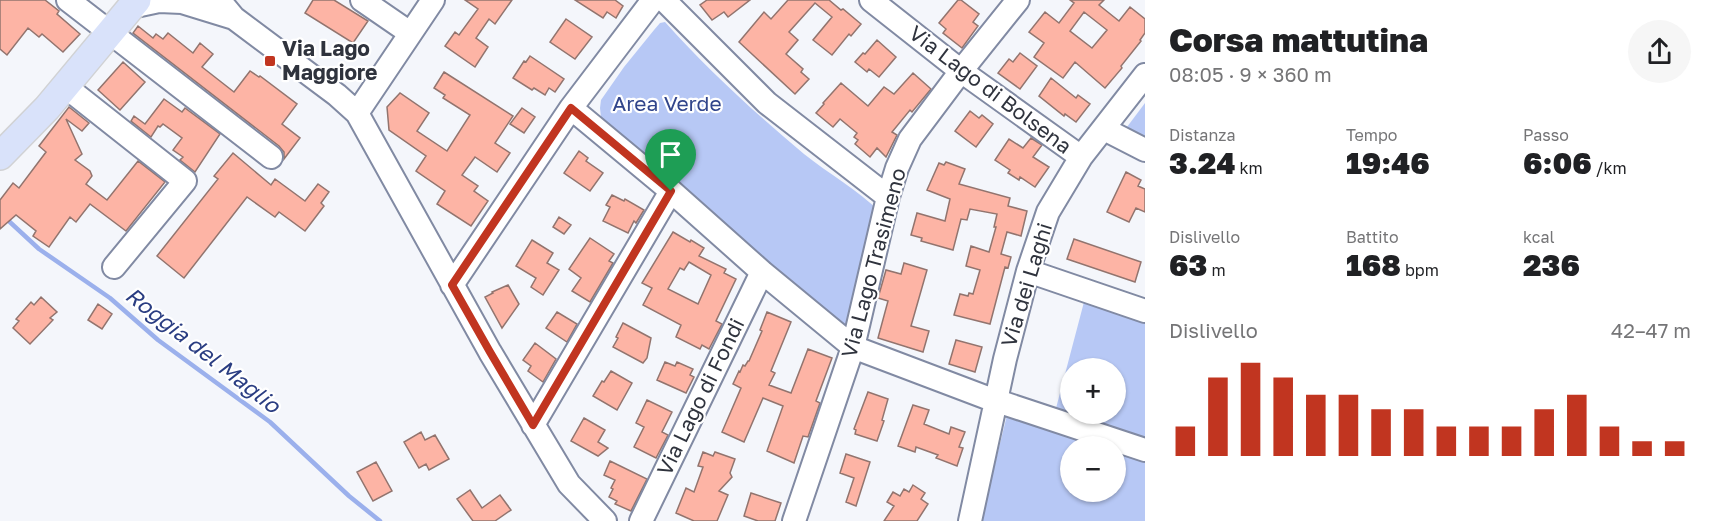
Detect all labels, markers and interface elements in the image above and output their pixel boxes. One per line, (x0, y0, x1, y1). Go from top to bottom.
street label: Via Lago di Bolsena (904, 20, 1077, 159)
text: Corsa mattutina (1169, 20, 1428, 59)
button: share (1628, 20, 1691, 83)
place label: Via Lago Maggiore (282, 35, 377, 85)
marker: Via Lago Maggiore (263, 54, 277, 68)
text: 08:05 · 9 × 360 m (1169, 62, 1332, 86)
park label: Area Verde (612, 90, 722, 116)
text: Distanza (1169, 125, 1235, 145)
text: Tempo (1346, 125, 1397, 145)
text: Passo (1523, 125, 1569, 145)
pin (645, 129, 696, 191)
icon: arrive (654, 138, 687, 171)
text: 3.24 (1169, 145, 1235, 181)
text: 19:46 (1346, 145, 1430, 181)
text: 6:06 (1523, 145, 1592, 181)
text: km (1235, 158, 1263, 178)
text: /km (1592, 158, 1627, 178)
street label: Via Lago Trasimeno (835, 165, 911, 361)
street label: Via dei Laghi (995, 220, 1057, 350)
text: Dislivello (1169, 227, 1240, 247)
text: Battito (1346, 227, 1399, 247)
text: kcal (1523, 227, 1555, 247)
text: 63 (1169, 247, 1207, 283)
text: 168 (1346, 247, 1401, 283)
text: 236 (1523, 247, 1580, 283)
text: m (1207, 260, 1226, 280)
text: bpm (1401, 260, 1439, 280)
water label: Roggia del Maglio (121, 281, 287, 419)
street label: Via Lago di Fondi (651, 314, 749, 479)
text: Dislivello (1169, 318, 1258, 342)
text: 42–47 m (1611, 318, 1691, 342)
map controls (1060, 358, 1126, 502)
button: + (1060, 358, 1126, 424)
button: − (1060, 436, 1126, 502)

